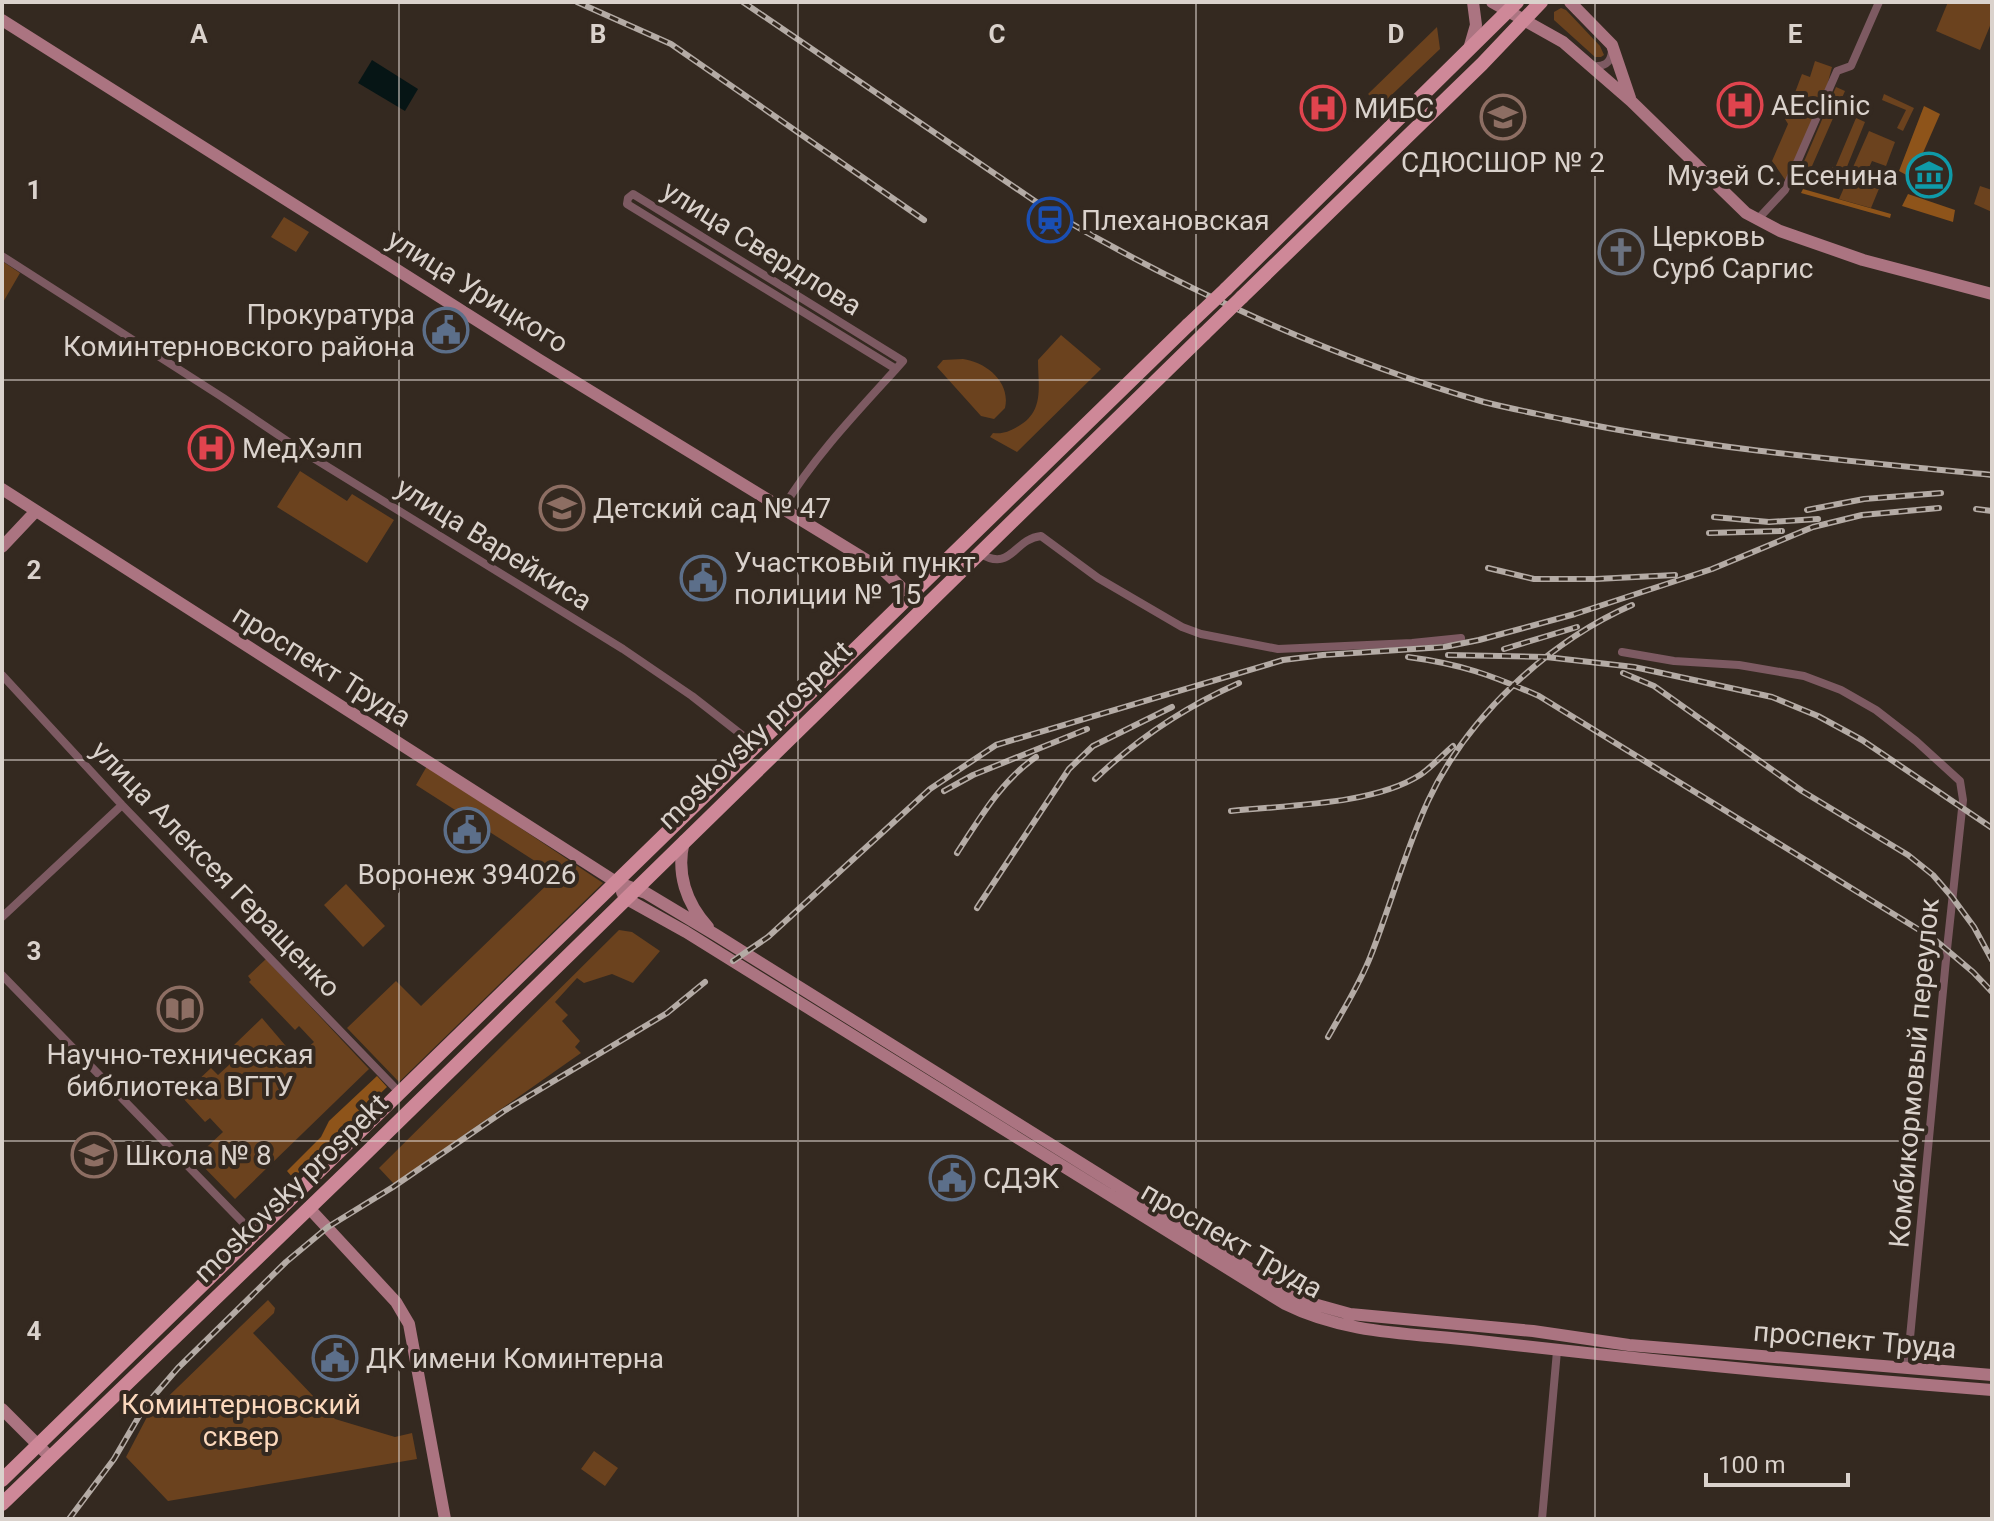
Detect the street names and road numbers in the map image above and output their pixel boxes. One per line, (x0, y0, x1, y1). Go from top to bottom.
street label: улица Свердлова (656, 173, 868, 323)
street label: улица Урицкого (382, 222, 574, 360)
street label: улица Варейкиса (390, 471, 598, 617)
street label: проспект Труда (227, 598, 417, 734)
street label: moskovsky prospekt (651, 634, 859, 836)
street label: улица Алексея Геращенко (85, 734, 347, 1004)
street label: Комбикормовый переулок (1882, 897, 1946, 1249)
street label: moskovsky prospekt (187, 1087, 395, 1289)
street label: проспект Труда (1135, 1175, 1329, 1305)
street label: проспект Труда (1752, 1315, 1958, 1365)

